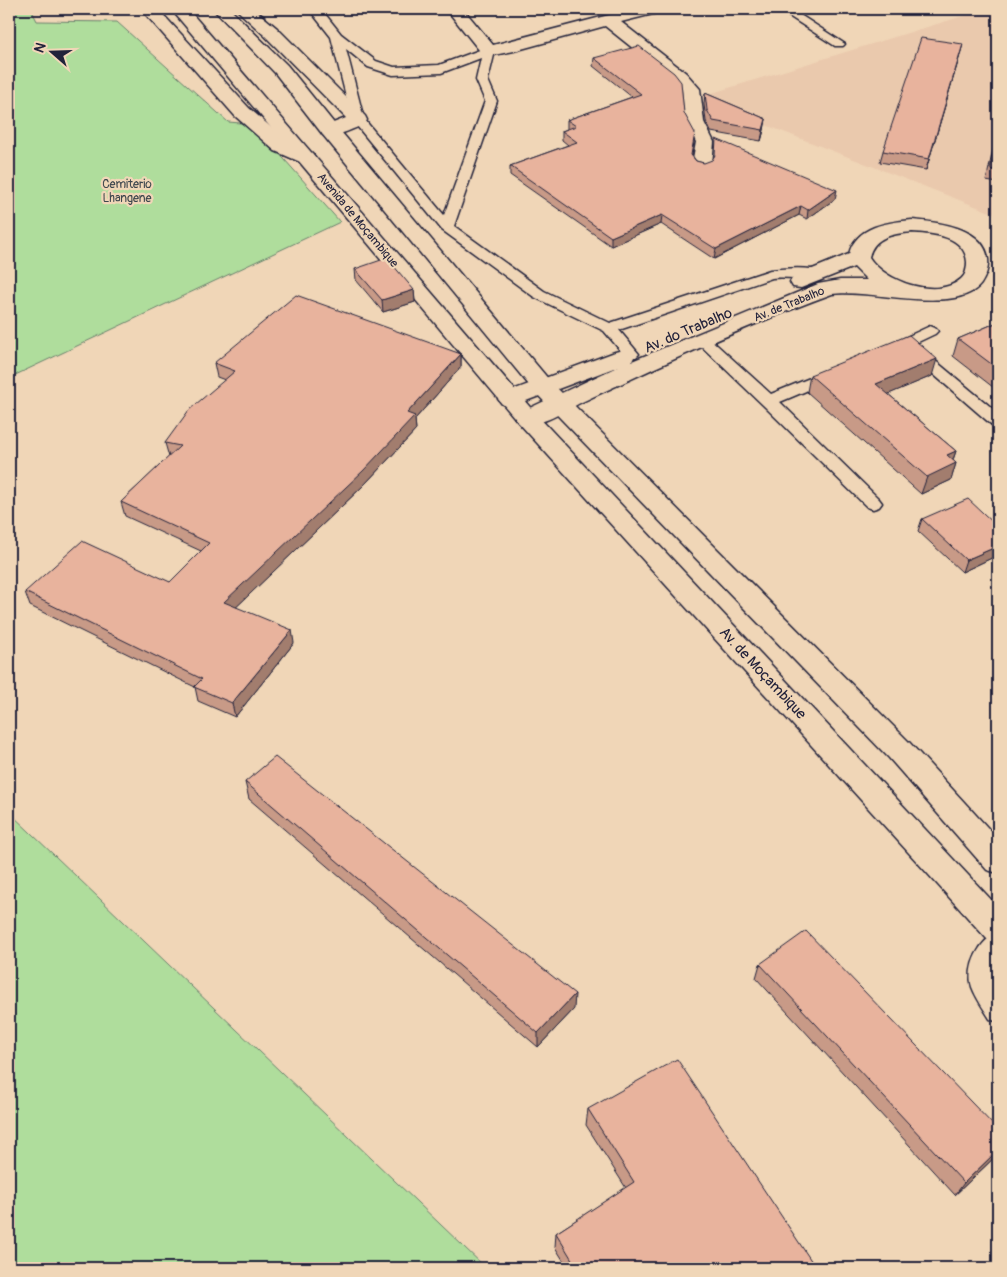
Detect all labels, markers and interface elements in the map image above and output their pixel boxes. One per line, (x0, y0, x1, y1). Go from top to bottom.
north arrow (28, 28, 78, 78)
text: N (31, 40, 50, 55)
street label: Avenida de Moçambique (314, 170, 402, 271)
park label: Cemiterio Lhangene (102, 177, 152, 206)
street label: Av. de Trabalho (752, 283, 827, 325)
street label: Av. do Trabalho (641, 303, 735, 358)
street label: Av. de Moçambique (715, 623, 811, 724)

